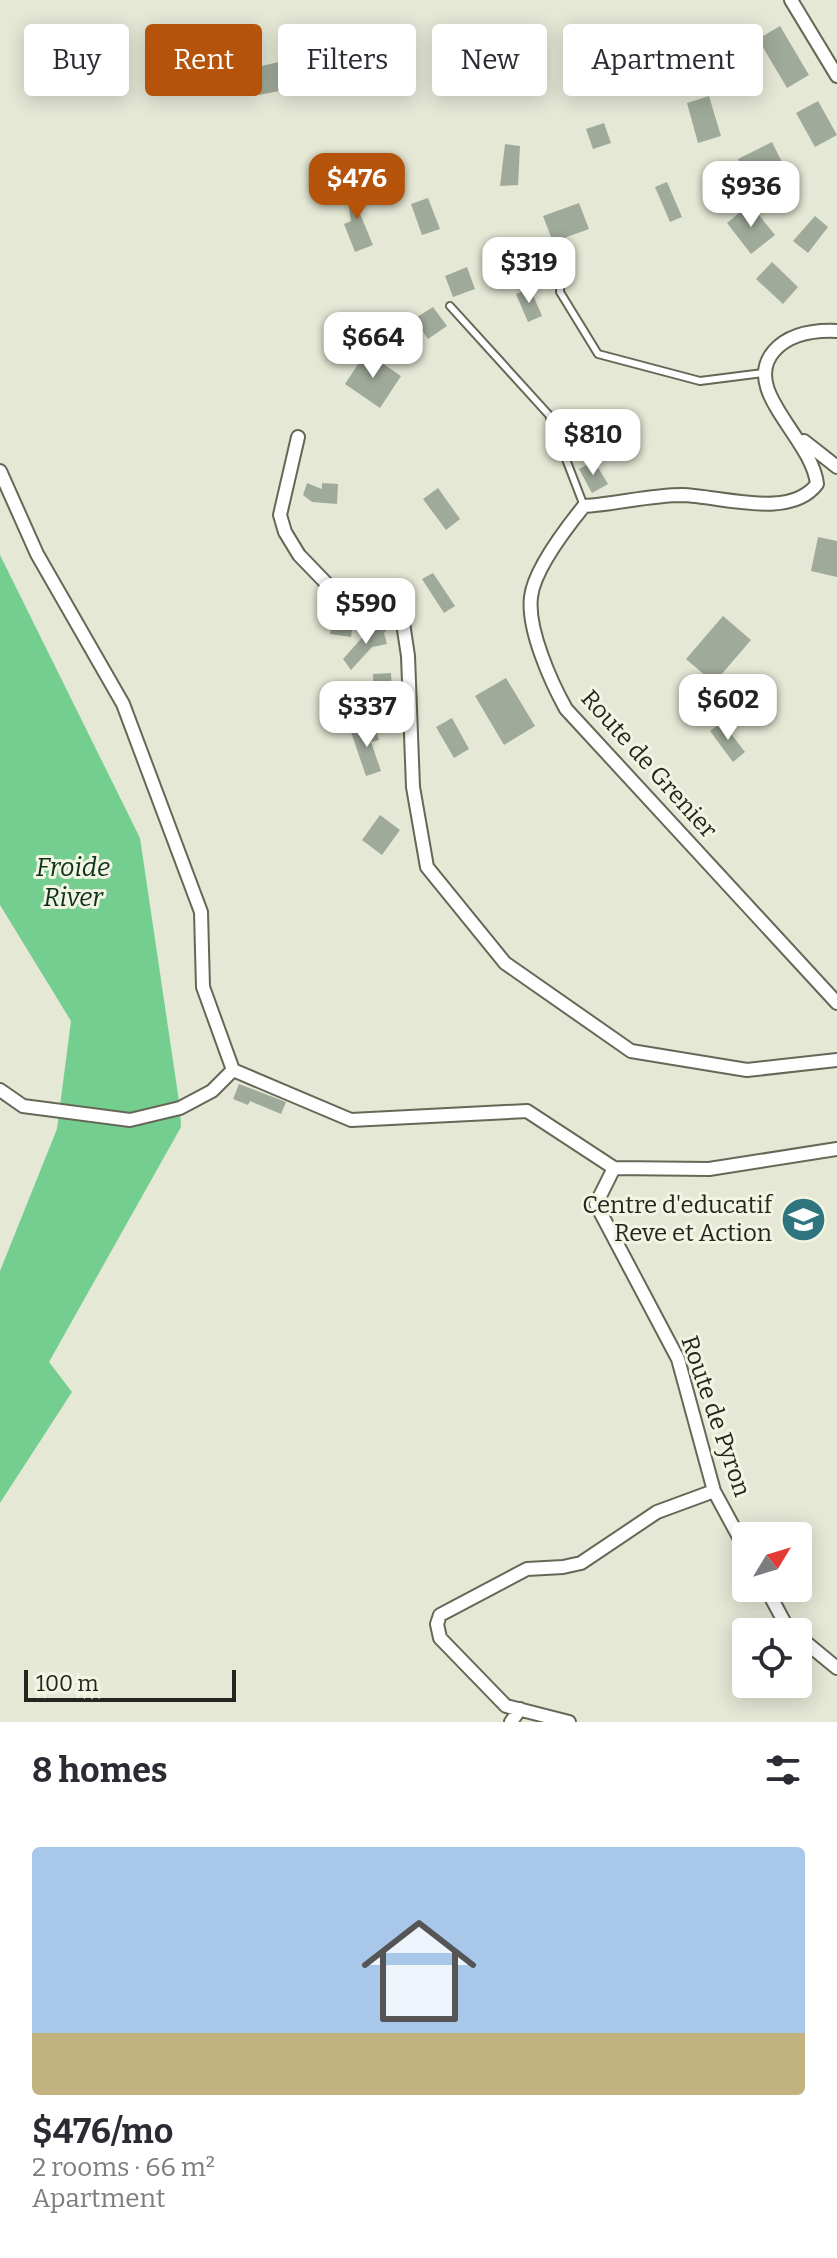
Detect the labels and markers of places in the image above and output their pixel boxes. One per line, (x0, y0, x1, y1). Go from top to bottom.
pin: $476 (310, 153, 404, 221)
pin: $936 (704, 161, 798, 229)
pin: $319 (482, 237, 576, 305)
pin: $664 (326, 312, 420, 380)
pin: $810 (546, 409, 640, 477)
pin: $590 (319, 578, 413, 646)
pin: $602 (681, 674, 775, 742)
pin: $337 (320, 681, 414, 749)
place label: Centre d'educatif Reve et Action (582, 1191, 774, 1247)
school or university icon: Centre d'educatif Reve et Action (779, 1195, 827, 1243)

